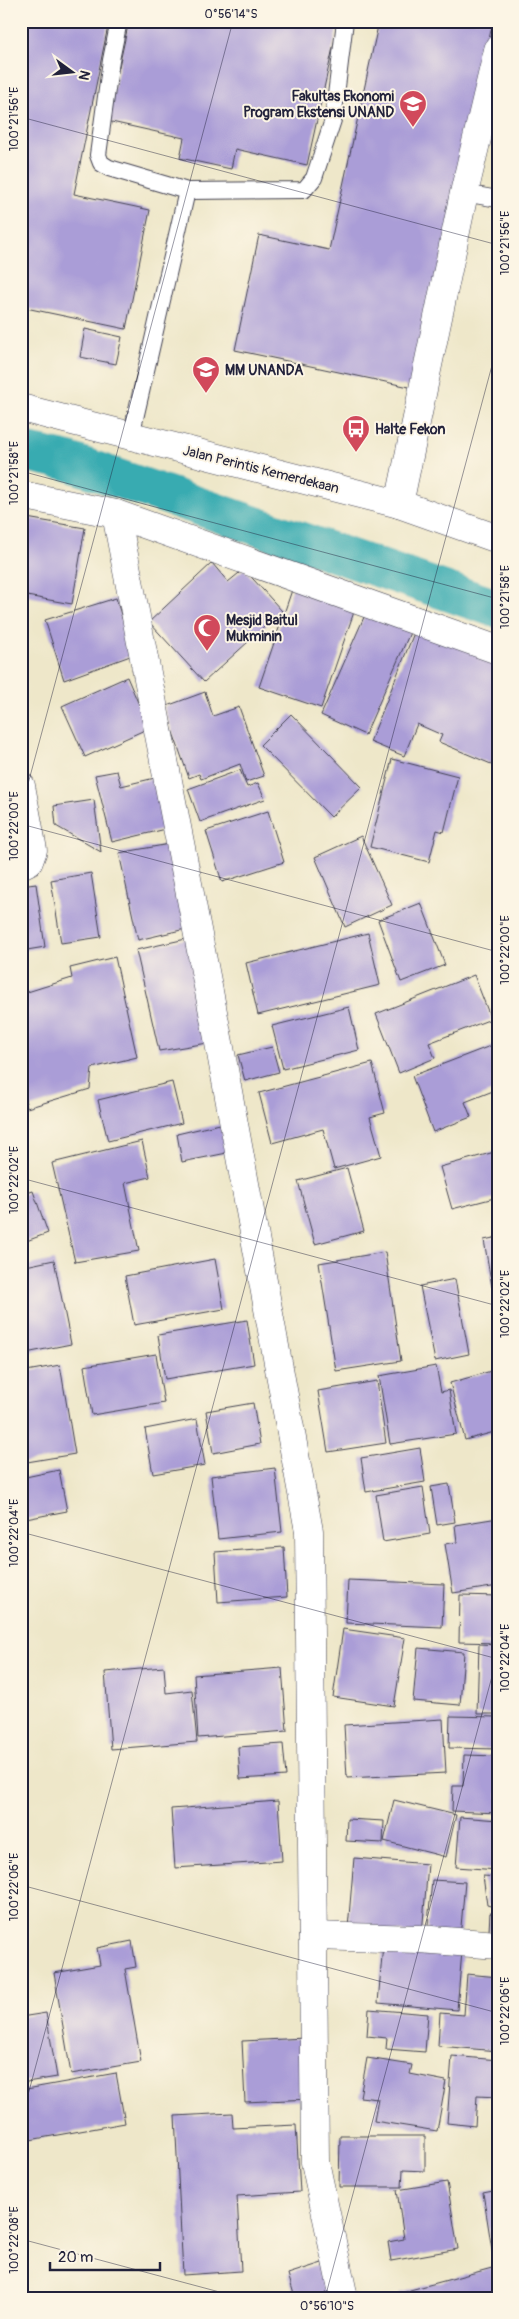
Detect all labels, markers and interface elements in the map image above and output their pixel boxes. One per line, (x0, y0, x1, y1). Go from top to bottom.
text: 0°56'14"S (205, 7, 257, 22)
north arrow (48, 48, 98, 98)
text: N (75, 68, 94, 82)
text: 100°21'56"E (7, 87, 22, 151)
place label: Fakultas Ekonomi Program Ekstensi UNAND (243, 88, 395, 121)
school or university icon: Fakultas Ekonomi Program Ekstensi UNAND (398, 89, 428, 128)
text: 100°21'56"E (498, 211, 513, 275)
school or university icon: MM UNANDA (191, 355, 221, 394)
place label: MM UNANDA (225, 362, 303, 379)
bus stop icon: Halte Fekon (341, 414, 371, 453)
place label: Halte Fekon (375, 421, 445, 438)
text: 100°21'58"E (7, 441, 22, 505)
street label: Jalan Perintis Kemerdekaan (181, 442, 341, 497)
text: 100°21'58"E (498, 565, 513, 629)
place label: Mesjid Baitul Mukminin (226, 612, 298, 645)
mosque icon: Mesjid Baitul Mukminin (192, 613, 222, 652)
text: 100°22'00"E (7, 791, 22, 861)
text: 100°22'00"E (498, 915, 513, 985)
text: 100°22'02"E (7, 1146, 22, 1214)
text: 100°22'02"E (498, 1270, 513, 1338)
text: 100°22'04"E (7, 1499, 22, 1567)
text: 100°22'04"E (498, 1624, 513, 1692)
text: 100°22'06"E (7, 1853, 22, 1921)
text: 100°22'06"E (498, 1977, 513, 2045)
text: 100°22'08"E (7, 2206, 22, 2274)
scale bar (50, 2239, 160, 2271)
text: 20 m (58, 2248, 93, 2267)
text: 0°56'10"S (300, 2299, 354, 2314)

